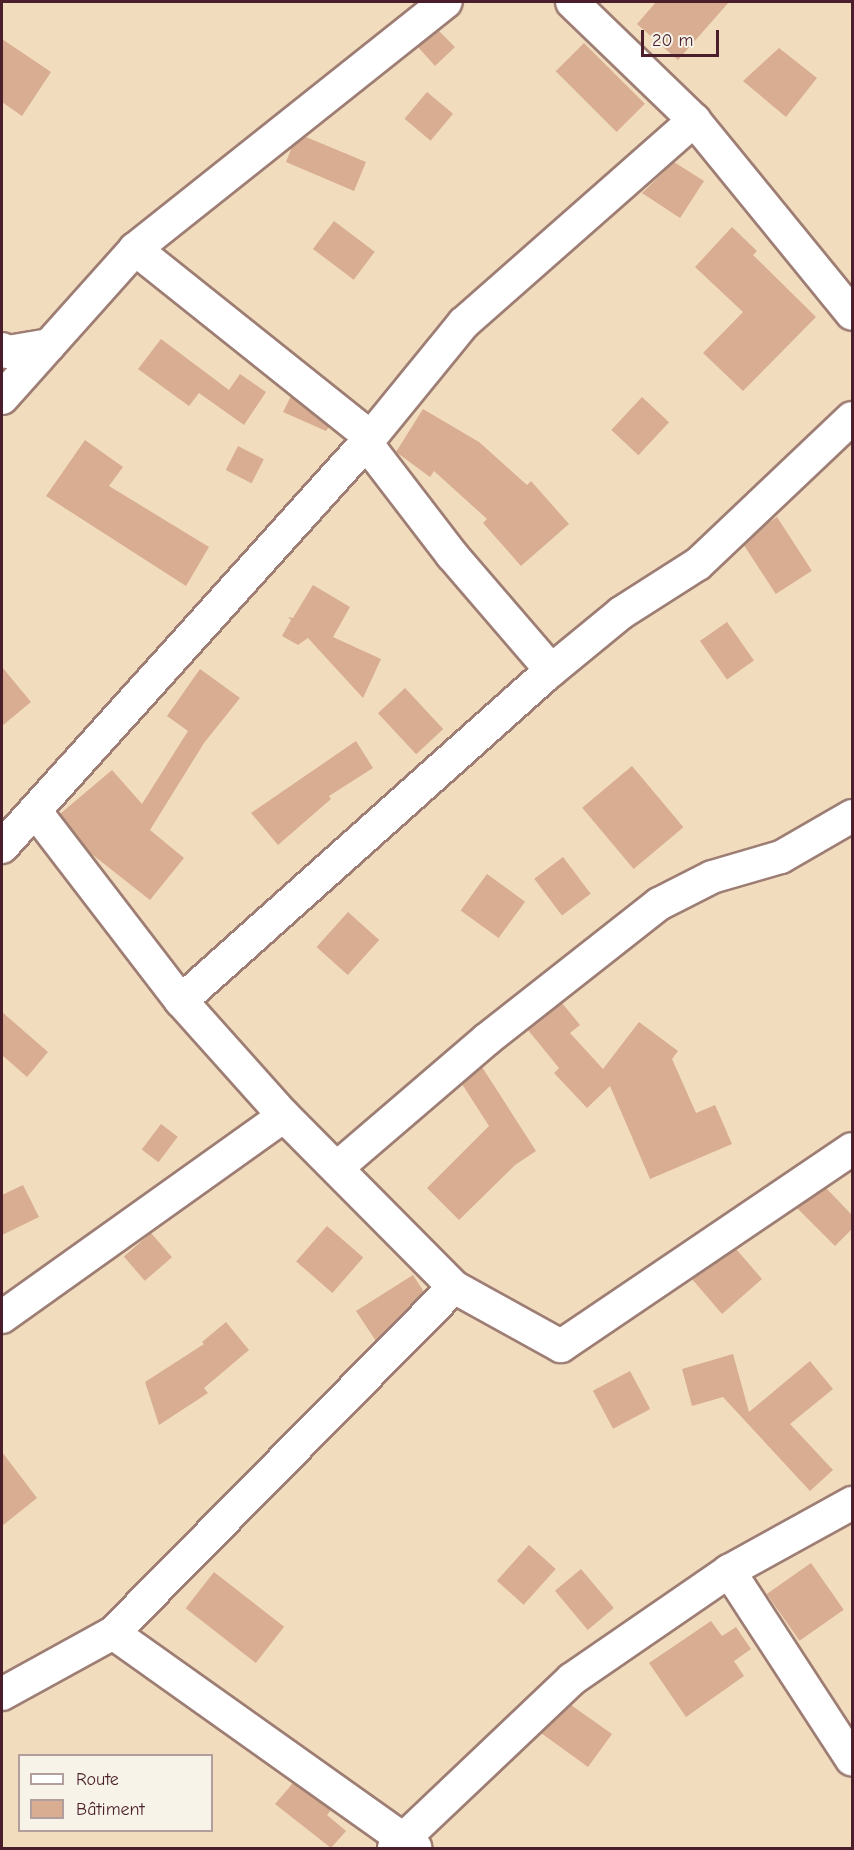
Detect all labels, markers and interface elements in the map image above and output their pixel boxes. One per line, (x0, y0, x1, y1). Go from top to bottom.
scale bar (644, 18, 722, 56)
text: 20 m (652, 30, 693, 51)
legend (18, 1754, 213, 1832)
text: Route (76, 1769, 119, 1790)
text: Bâtiment (76, 1799, 145, 1820)

